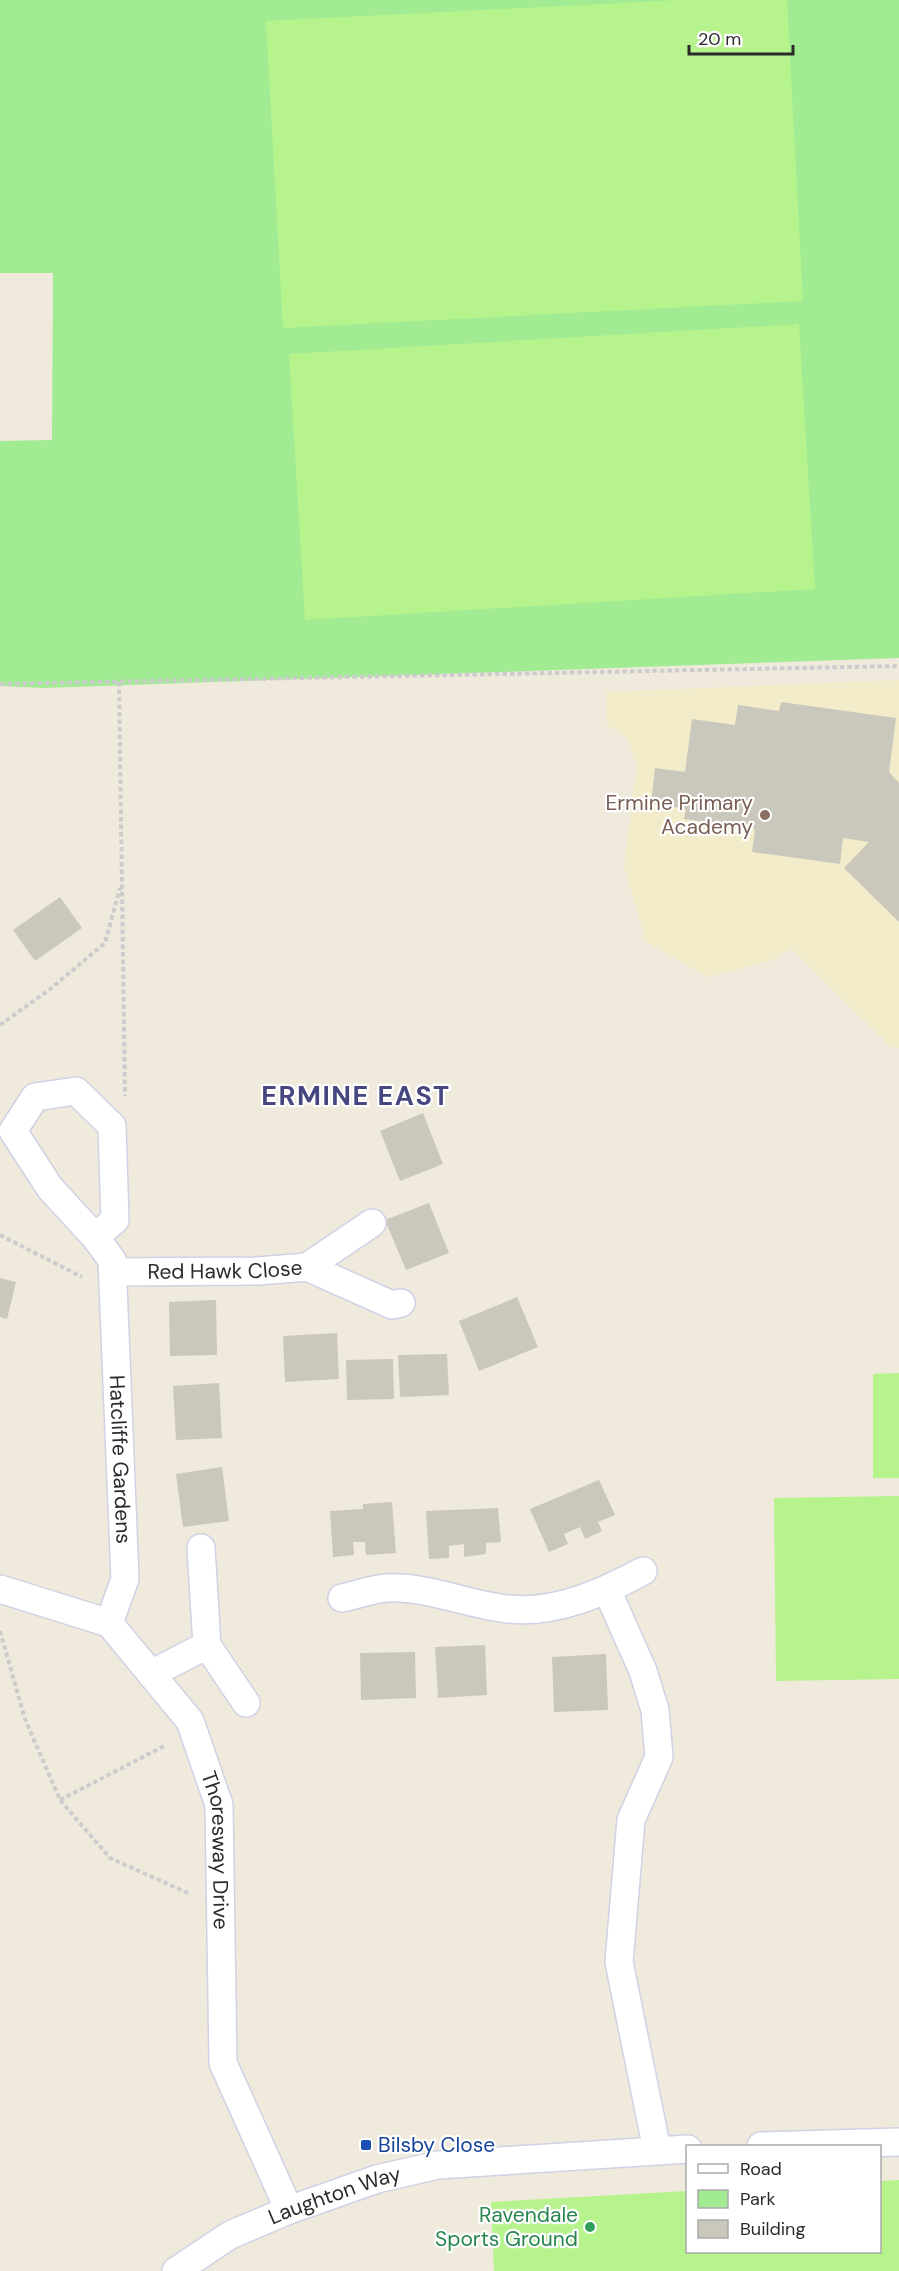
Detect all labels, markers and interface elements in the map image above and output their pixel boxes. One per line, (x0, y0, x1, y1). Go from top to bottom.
scale bar (689, 18, 792, 56)
text: 20 m (698, 27, 741, 51)
place label: Ermine Primary Academy (605, 789, 753, 841)
marker: Ermine Primary Academy (758, 808, 772, 822)
district label: ERMINE EAST (261, 1078, 451, 1113)
street label: Red Hawk Close (147, 1253, 304, 1286)
street label: Hatcliffe Gardens (103, 1374, 138, 1544)
street label: Thoresway Drive (194, 1767, 235, 1930)
place label: Bilsby Close (378, 2131, 495, 2159)
marker: Bilsby Close (359, 2138, 373, 2152)
legend (686, 2145, 881, 2253)
text: Road (740, 2157, 782, 2181)
street label: Laughton Way (264, 2160, 404, 2231)
text: Park (740, 2187, 776, 2211)
place label: Ravendale Sports Ground (435, 2201, 578, 2253)
text: Building (740, 2217, 805, 2241)
marker: Ravendale Sports Ground (583, 2220, 597, 2234)

